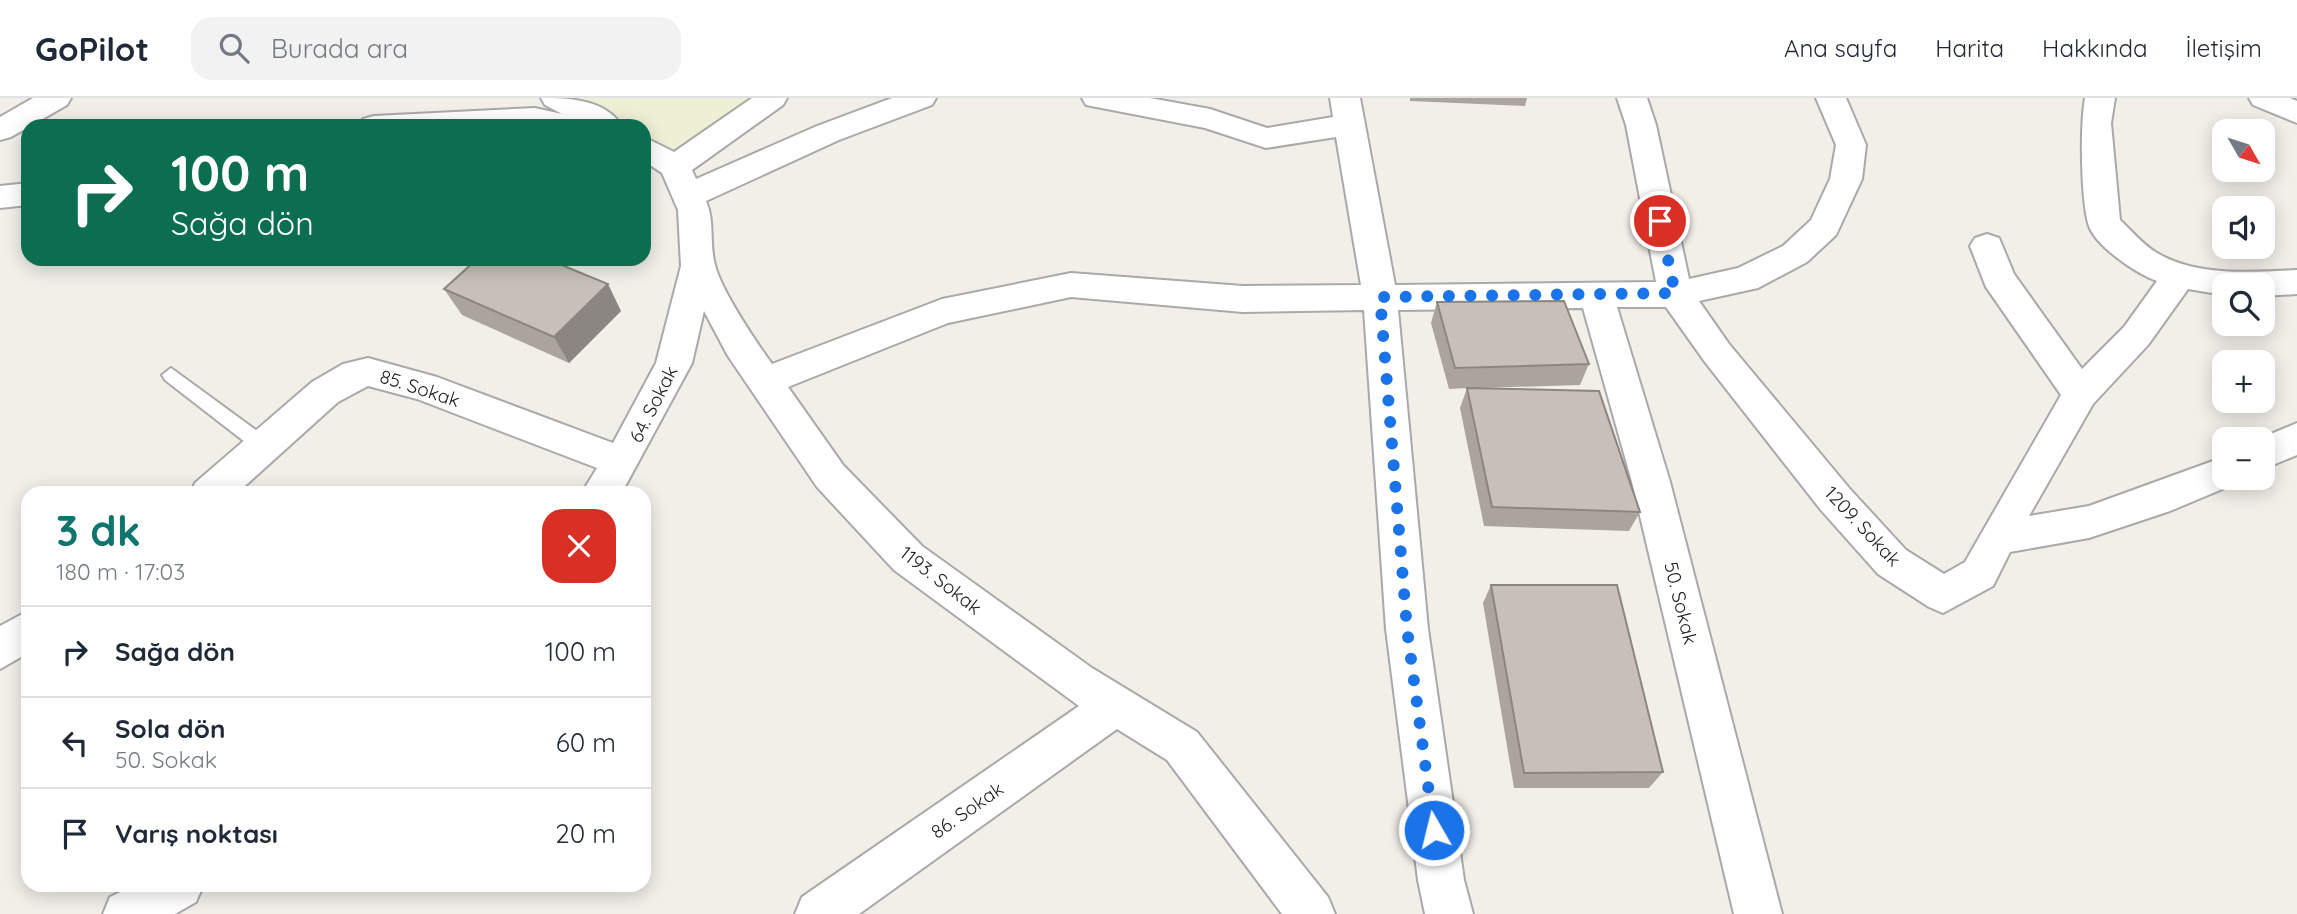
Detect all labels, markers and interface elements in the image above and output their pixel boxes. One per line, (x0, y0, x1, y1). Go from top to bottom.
search box (191, 17, 681, 80)
text: GoPilot (35, 28, 149, 69)
icon: search (215, 29, 253, 67)
text: Burada ara (271, 32, 408, 65)
text: Ana sayfa (1784, 33, 1897, 63)
text: Harita (1935, 33, 2004, 63)
text: Hakkında (2042, 33, 2148, 63)
text: İletişim (2186, 33, 2262, 63)
north arrow (2212, 119, 2275, 182)
map controls (2212, 119, 2275, 490)
text: 100 m (171, 142, 309, 203)
icon: right (56, 147, 147, 238)
pin (1630, 191, 1690, 251)
button: sound (2212, 196, 2275, 259)
icon: arrive (1641, 202, 1679, 240)
text: Sağa dön (171, 203, 314, 243)
button: search (2212, 273, 2275, 336)
button: + (2212, 350, 2275, 413)
street label: 64. Sokak (623, 362, 683, 446)
street label: 85. Sokak (377, 364, 463, 412)
button: − (2212, 427, 2275, 490)
street label: 1209. Sokak (1820, 481, 1906, 571)
text: 3 dk (56, 504, 141, 557)
button: close (542, 509, 616, 583)
street label: 1193. Sokak (895, 541, 987, 619)
text: 180 m · 17:03 (56, 557, 185, 586)
street label: 50. Sokak (1659, 559, 1703, 647)
icon: right (56, 633, 94, 671)
text: Sağa dön (115, 635, 235, 668)
text: 100 m (545, 635, 616, 668)
text: Sola dön (115, 712, 225, 745)
icon: left (56, 724, 94, 762)
text: 60 m (556, 726, 616, 759)
text: 50. Sokak (115, 745, 217, 774)
street label: 86. Sokak (926, 776, 1008, 844)
position arrow (1397, 793, 1471, 867)
icon: arrive (56, 815, 94, 853)
text: Varış noktası (115, 817, 278, 850)
text: 20 m (555, 817, 616, 850)

